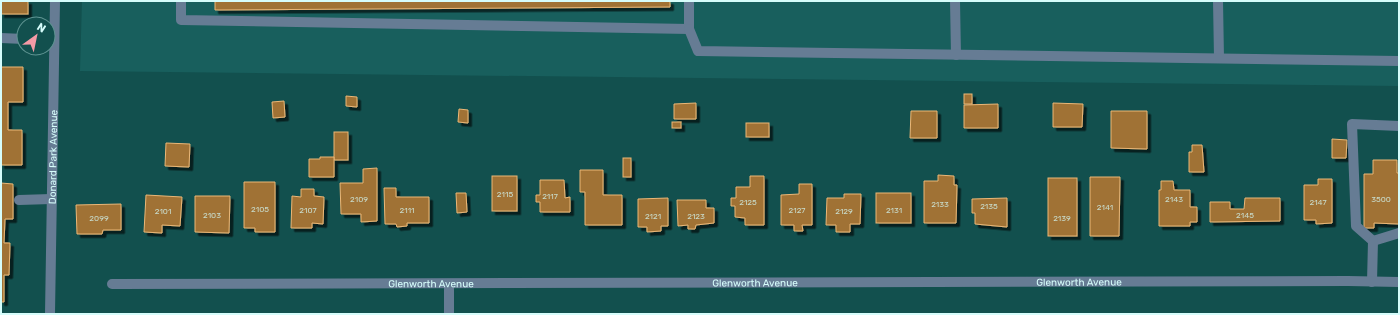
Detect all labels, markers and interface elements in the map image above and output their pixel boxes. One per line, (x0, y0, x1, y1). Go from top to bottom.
north arrow (16, 16, 56, 56)
text: N (34, 20, 48, 36)
street label: Donard Park Avenue (47, 109, 60, 204)
house number: 2115 (497, 190, 513, 199)
house number: 2117 (542, 192, 558, 201)
house number: 2109 (350, 195, 368, 204)
house number: 2143 (1165, 195, 1183, 204)
house number: 3500 (1371, 195, 1391, 204)
house number: 2125 (739, 198, 757, 207)
house number: 2147 (1309, 198, 1327, 207)
house number: 2133 (931, 200, 949, 209)
house number: 2135 (980, 202, 998, 211)
house number: 2141 (1097, 203, 1113, 212)
house number: 2105 (251, 205, 269, 214)
house number: 2107 (299, 206, 317, 215)
house number: 2111 (400, 206, 414, 215)
house number: 2127 (789, 206, 805, 215)
house number: 2131 (886, 206, 902, 215)
house number: 2101 (155, 207, 171, 216)
house number: 2129 (835, 207, 853, 216)
house number: 2103 (203, 211, 221, 220)
house number: 2145 (1236, 211, 1254, 220)
house number: 2121 (645, 212, 661, 221)
house number: 2123 (687, 212, 705, 221)
house number: 2099 (89, 214, 109, 223)
house number: 2139 (1053, 214, 1071, 223)
street label: Glenworth Avenue (712, 277, 798, 290)
street label: Glenworth Avenue (1036, 277, 1122, 289)
street label: Glenworth Avenue (388, 278, 474, 290)

